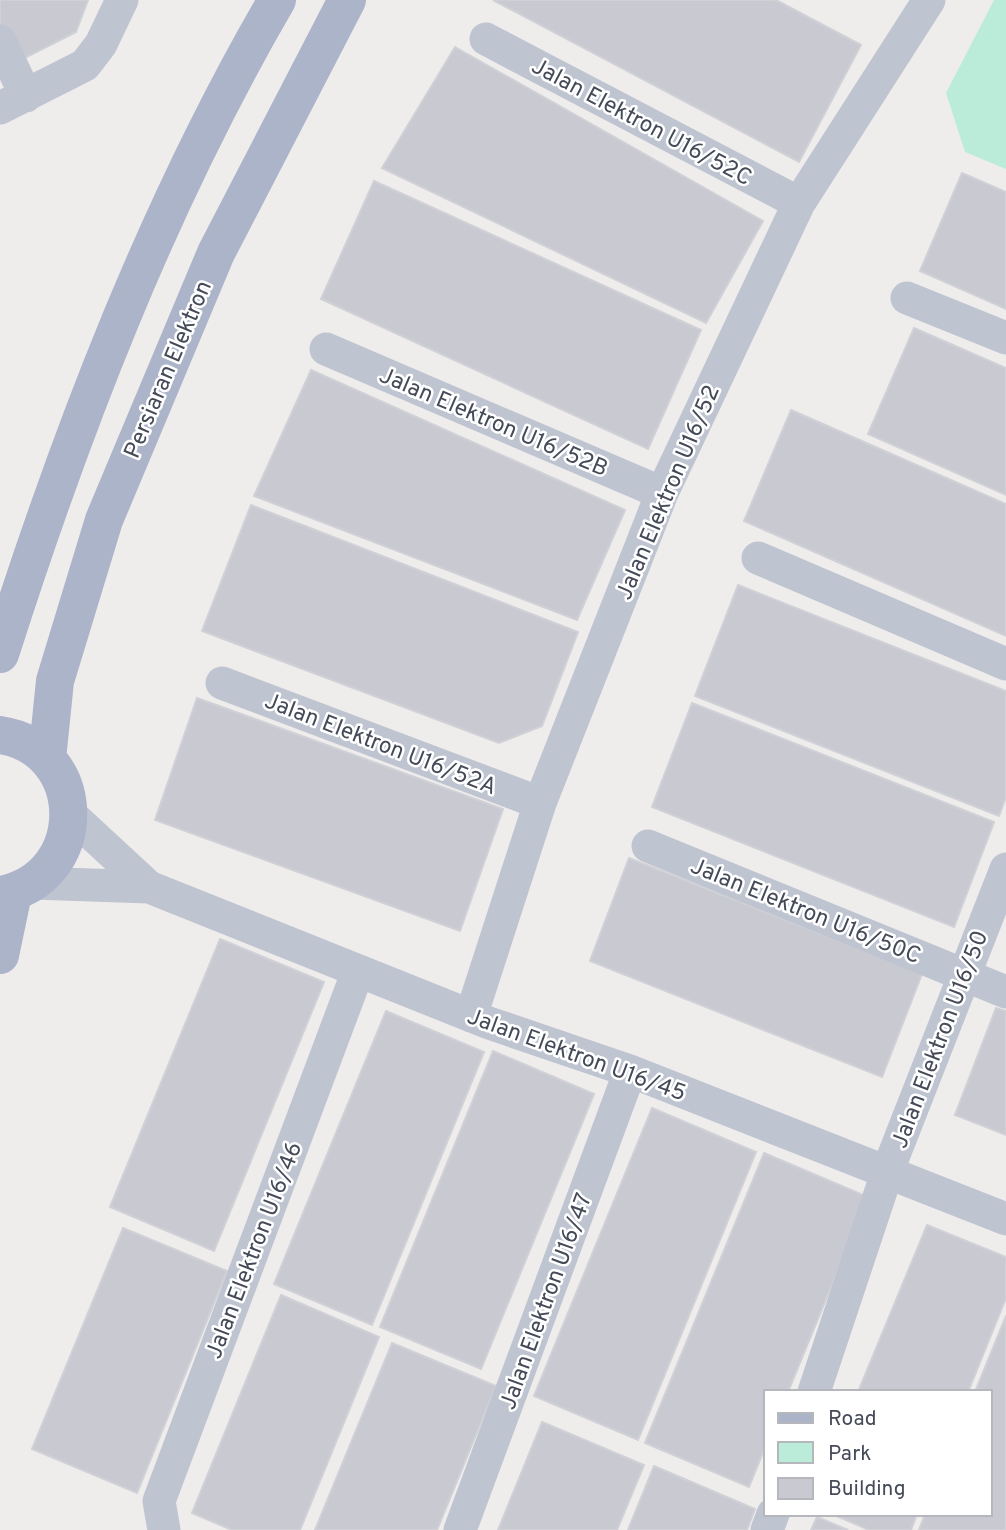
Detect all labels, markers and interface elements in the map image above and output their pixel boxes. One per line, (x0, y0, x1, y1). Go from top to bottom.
street label: Jalan Elektron U16/52C (526, 53, 756, 194)
street label: Persiaran Elektron (119, 277, 220, 463)
street label: Jalan Elektron U16/52B (374, 362, 612, 485)
street label: Jalan Elektron U16/52 (611, 381, 728, 605)
street label: Jalan Elektron U16/52A (260, 688, 500, 803)
street label: Jalan Elektron U16/50C (686, 853, 925, 972)
street label: Jalan Elektron U16/50 (886, 927, 996, 1153)
street label: Jalan Elektron U16/45 (463, 1003, 690, 1109)
street label: Jalan Elektron U16/46 (201, 1138, 310, 1364)
street label: Jalan Elektron U16/47 (495, 1190, 600, 1414)
legend (764, 1390, 992, 1516)
text: Road (828, 1406, 877, 1433)
text: Park (828, 1441, 871, 1468)
text: Building (828, 1476, 906, 1503)

